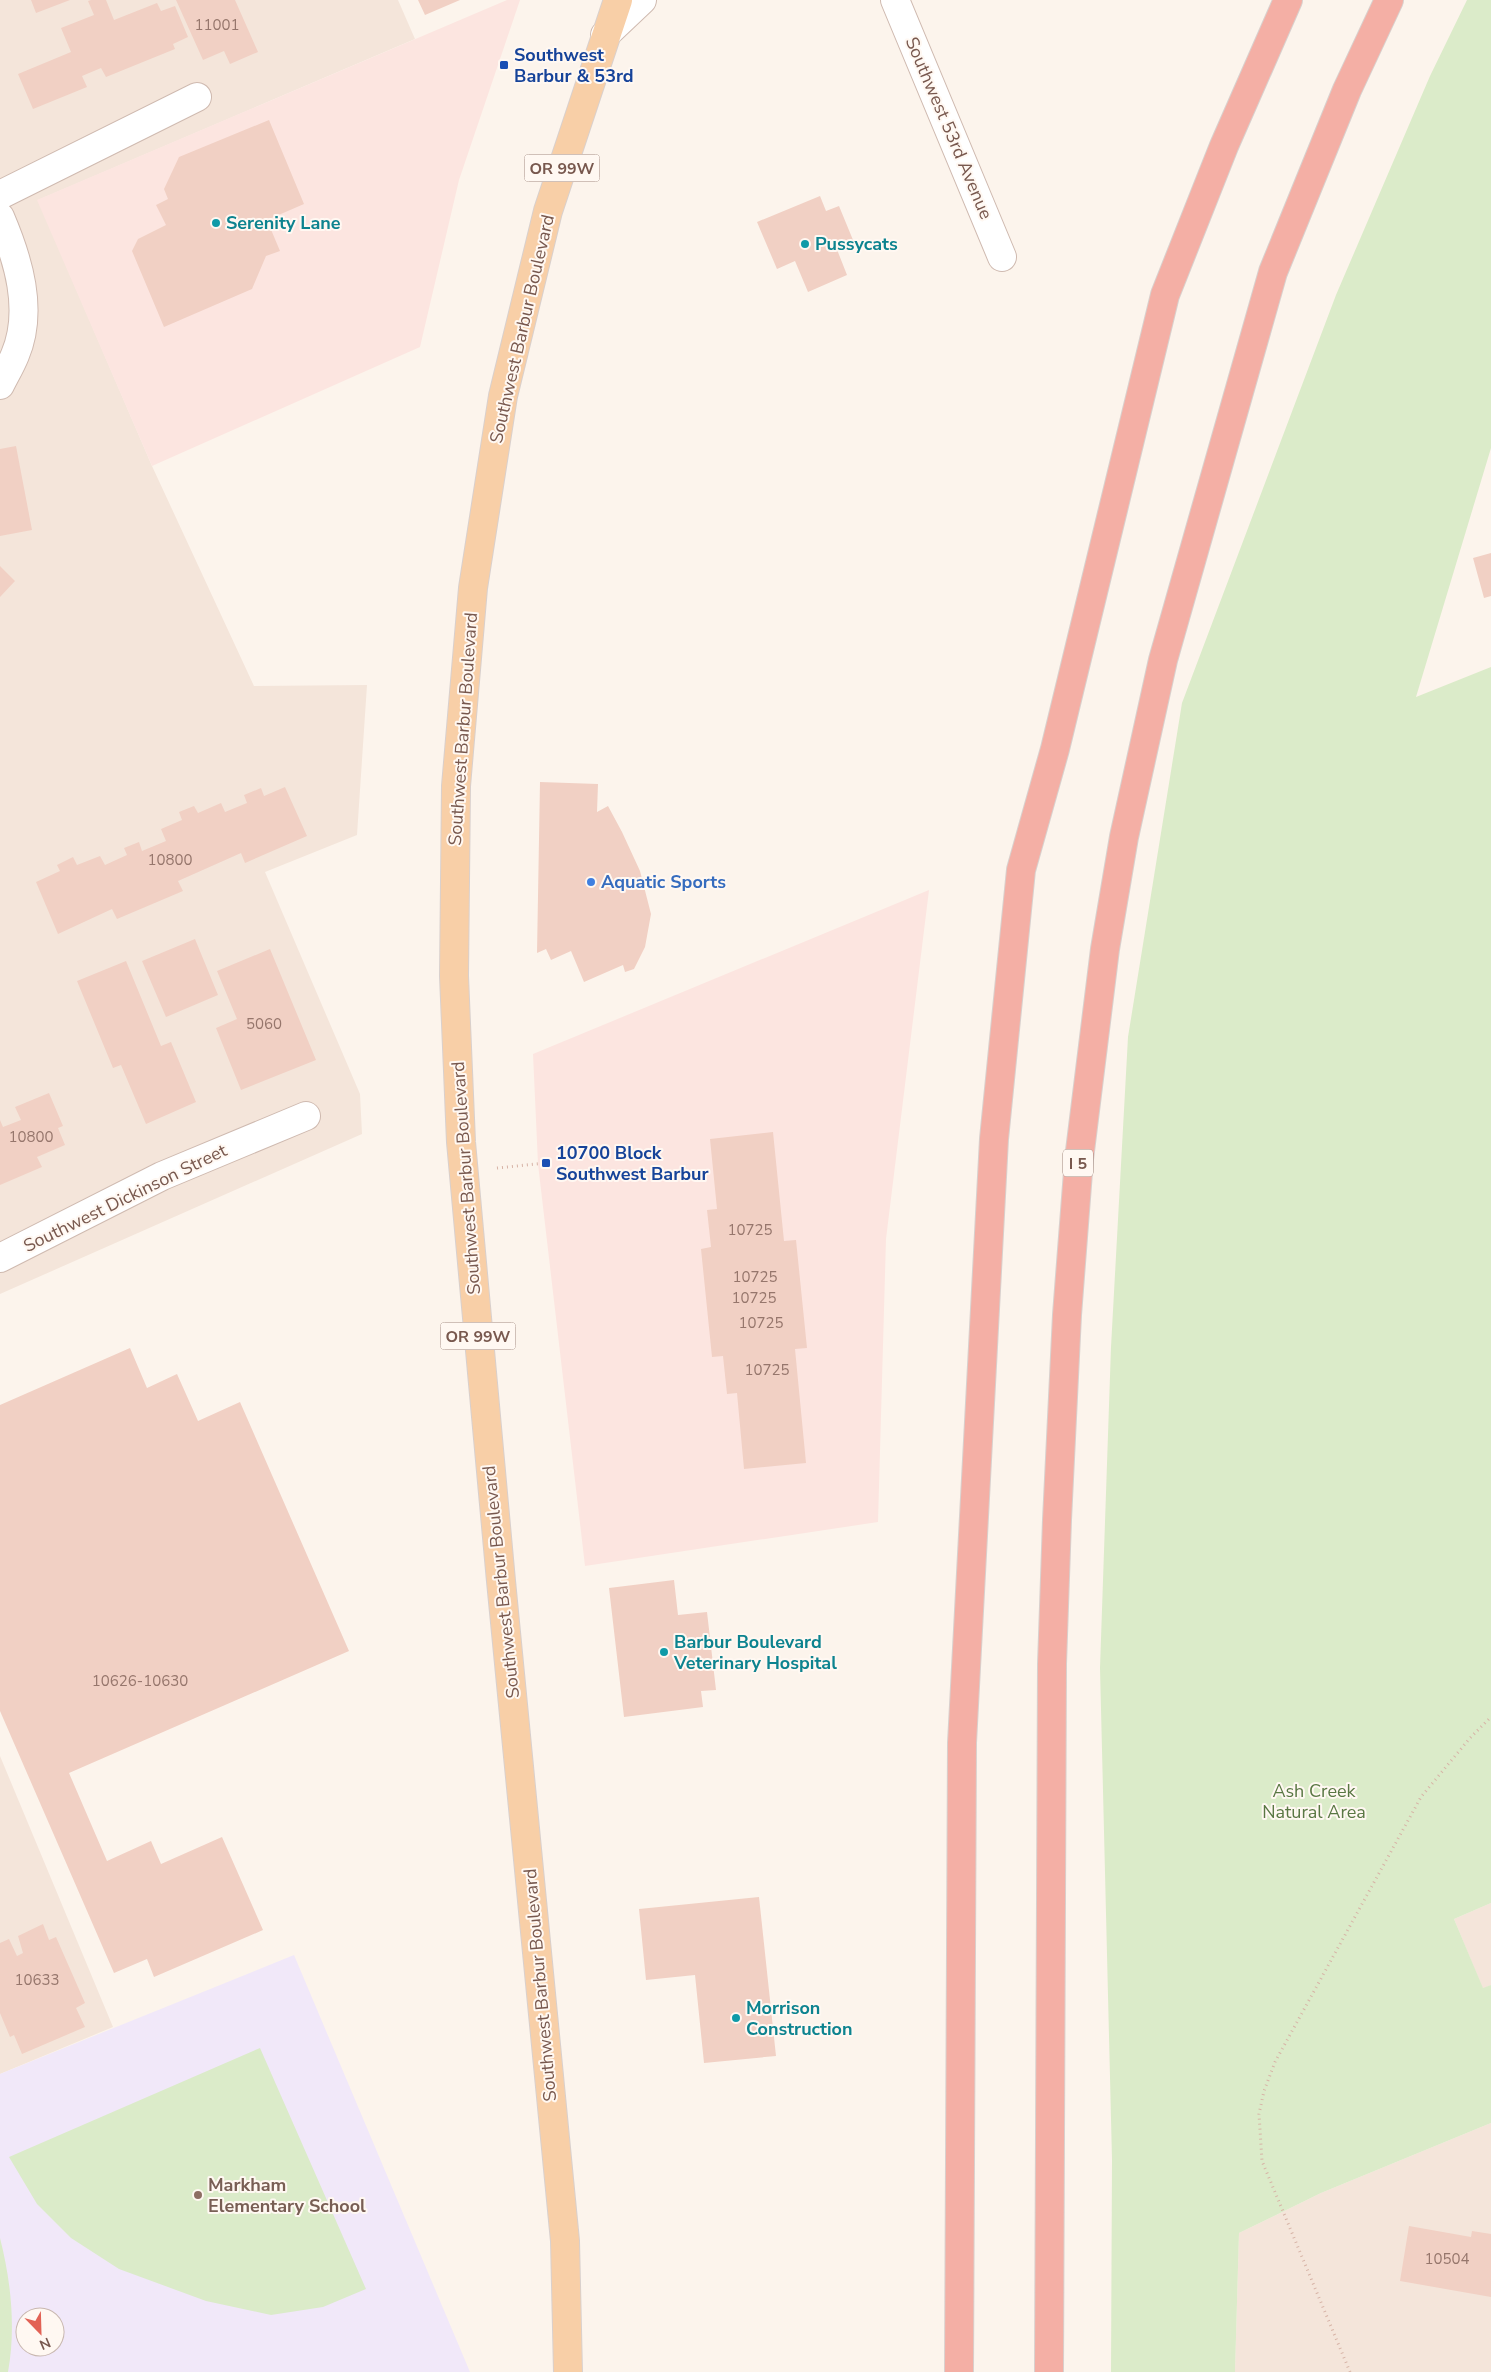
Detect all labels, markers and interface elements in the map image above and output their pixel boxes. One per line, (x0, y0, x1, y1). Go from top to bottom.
house number: 11001 (194, 15, 240, 35)
street label: Southwest 53rd Avenue (900, 33, 998, 223)
place label: Southwest Barbur & 53rd (514, 43, 634, 88)
marker: Southwest Barbur & 53rd (498, 59, 510, 71)
road number: OR 99W (524, 154, 600, 182)
place label: Serenity Lane (226, 211, 341, 235)
street label: Southwest Barbur Boulevard (484, 212, 560, 446)
marker: Serenity Lane (210, 217, 222, 229)
place label: Pussycats (815, 232, 898, 256)
marker: Pussycats (799, 238, 811, 250)
street label: Southwest Barbur Boulevard (443, 611, 483, 847)
house number: 10800 (147, 850, 193, 870)
place label: Aquatic Sports (601, 870, 726, 894)
marker: Aquatic Sports (585, 876, 597, 888)
house number: 5060 (246, 1014, 282, 1034)
street label: Southwest Barbur Boulevard (446, 1060, 486, 1296)
house number: 10800 (8, 1127, 54, 1147)
street label: Southwest Dickinson Street (19, 1138, 231, 1258)
place label: 10700 Block Southwest Barbur (556, 1141, 708, 1186)
road number: I 5 (1063, 1150, 1093, 1176)
marker: 10700 Block Southwest Barbur (540, 1157, 552, 1169)
house number: 10725 (727, 1220, 773, 1240)
house number: 10725 (732, 1267, 778, 1287)
house number: 10725 (731, 1288, 777, 1308)
house number: 10725 (738, 1313, 784, 1333)
road number: OR 99W (440, 1322, 516, 1350)
house number: 10725 (744, 1360, 790, 1380)
street label: Southwest Barbur Boulevard (477, 1464, 525, 1700)
place label: Barbur Boulevard Veterinary Hospital (673, 1630, 837, 1675)
marker: Barbur Boulevard Veterinary Hospital (658, 1646, 670, 1658)
house number: 10626-10630 (92, 1671, 188, 1691)
park label: Ash Creek Natural Area (1262, 1779, 1366, 1824)
street label: Southwest Barbur Boulevard (518, 1867, 562, 2103)
house number: 10633 (14, 1970, 60, 1990)
place label: Morrison Construction (746, 1996, 853, 2041)
marker: Morrison Construction (730, 2012, 742, 2024)
place label: Markham Elementary School (208, 2173, 366, 2218)
marker: Markham Elementary School (192, 2189, 204, 2201)
house number: 10504 (1424, 2249, 1470, 2269)
north arrow (15, 2307, 65, 2357)
text: N (36, 2333, 53, 2354)

